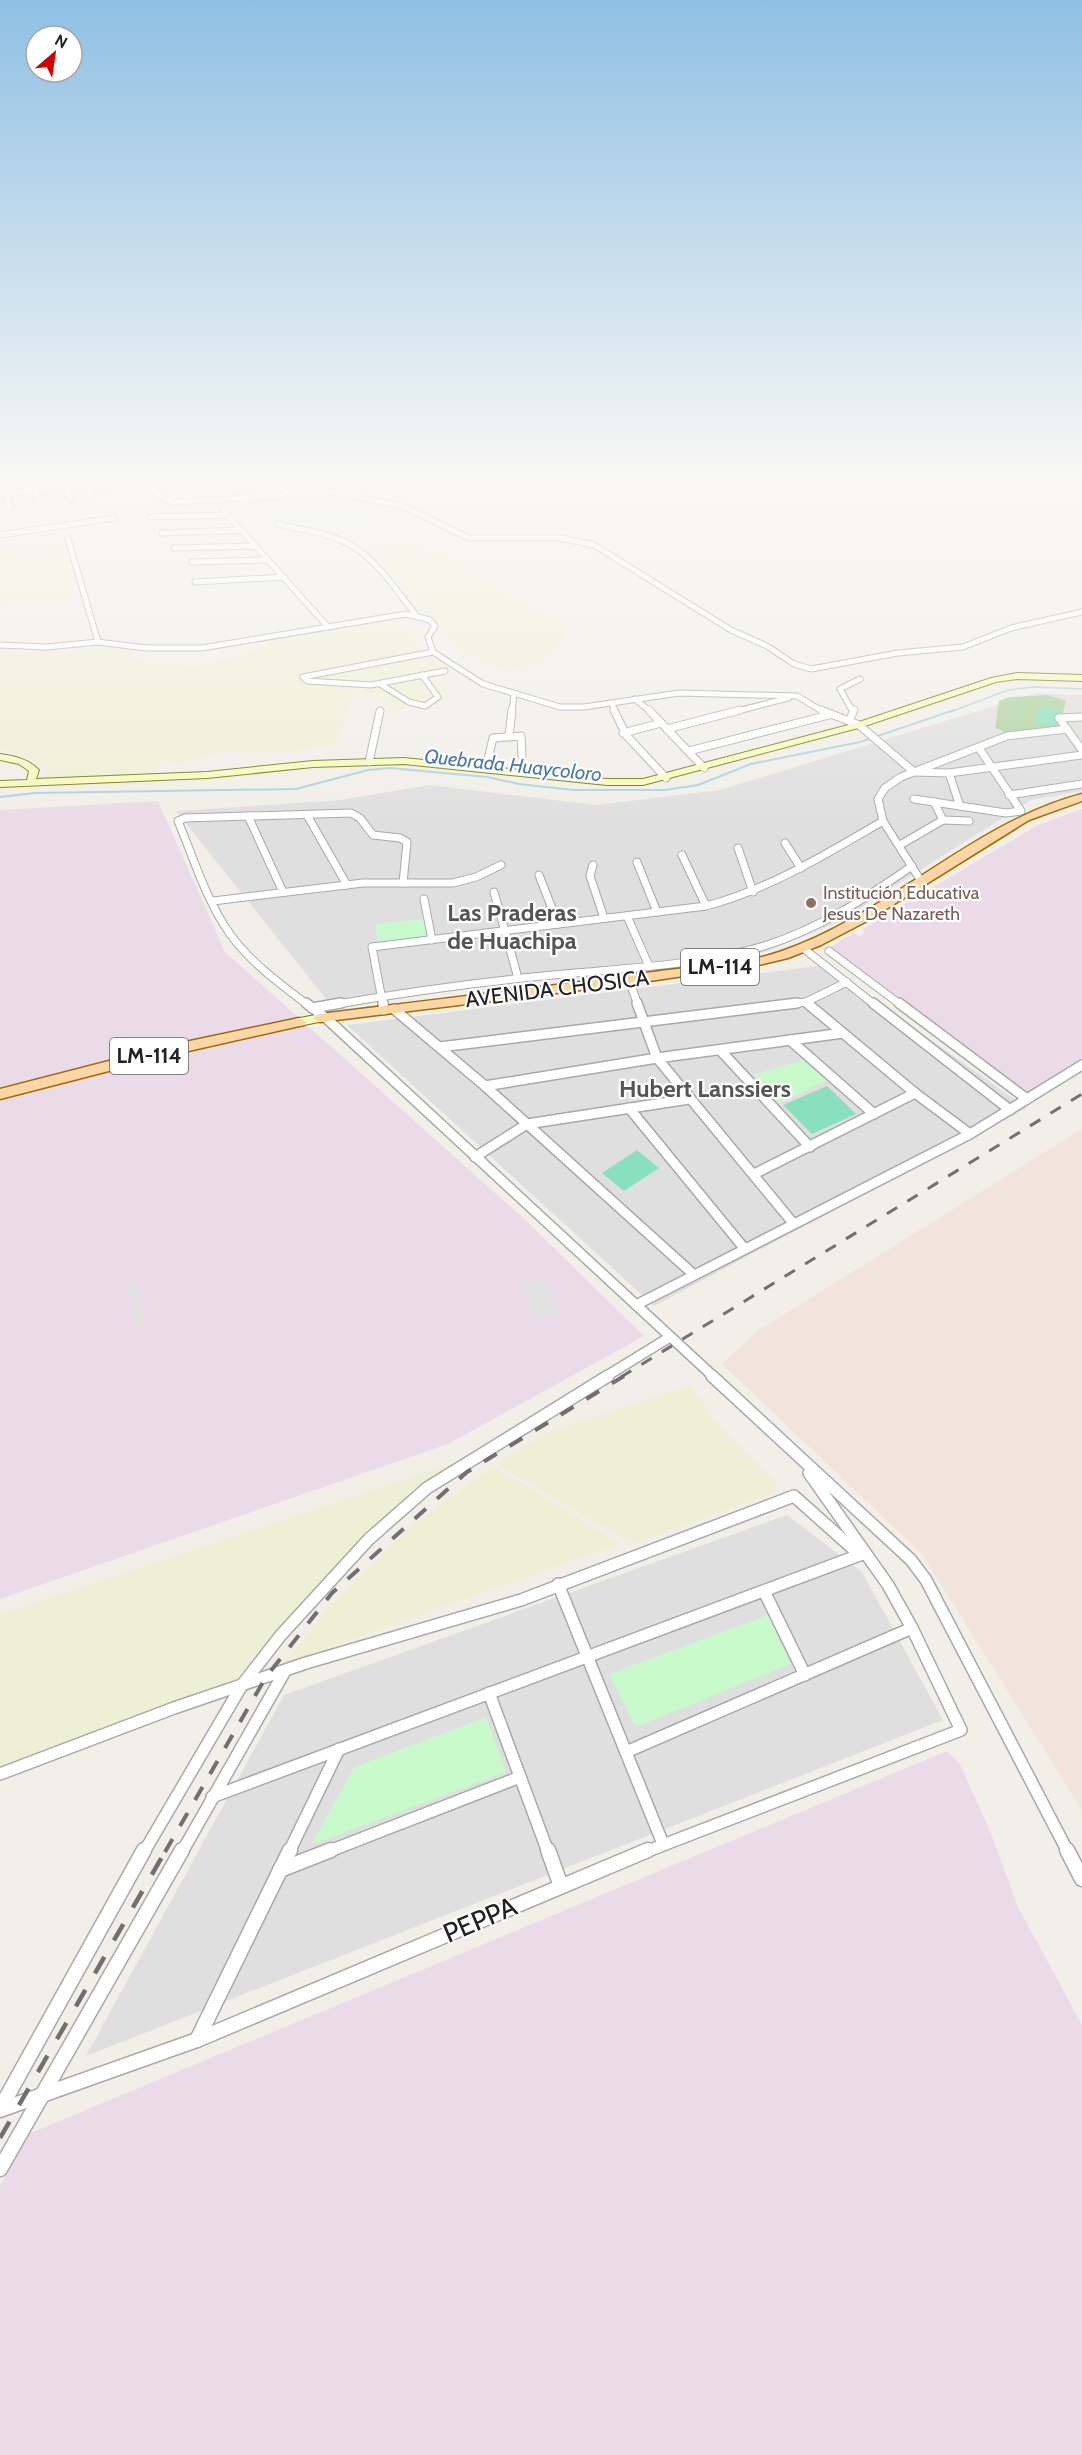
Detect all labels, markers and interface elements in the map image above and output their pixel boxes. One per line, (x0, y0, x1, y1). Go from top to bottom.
north arrow (24, 24, 84, 84)
text: N (51, 30, 71, 52)
water label: Quebrada Huaycoloro (423, 744, 603, 786)
place label: Institución Educativa Jesus De Nazareth (822, 882, 980, 925)
marker: Institución Educativa Jesus De Nazareth (804, 896, 818, 910)
district label: Las Praderas de Huachipa (447, 898, 577, 955)
road number: LM-114 (681, 949, 759, 985)
street label: AVENIDA CHOSICA (464, 964, 651, 1013)
road number: LM-114 (110, 1038, 188, 1074)
district label: Hubert Lanssiers (619, 1074, 791, 1103)
street label: PEPPA (438, 1889, 522, 1950)

